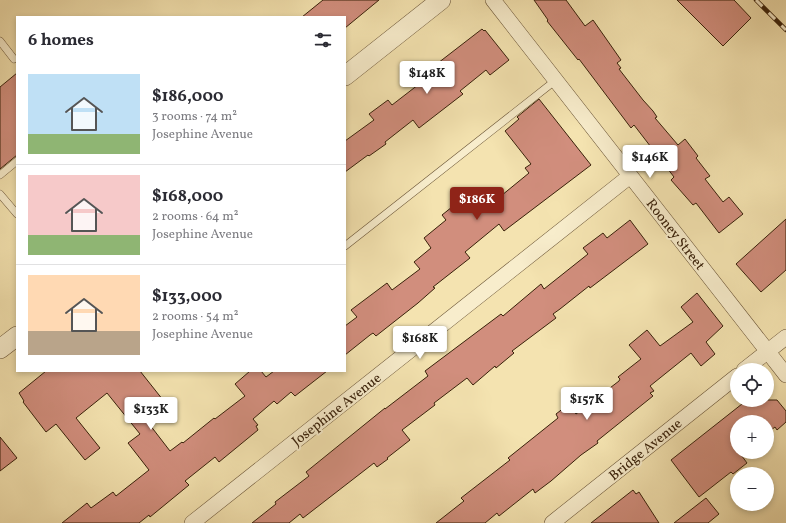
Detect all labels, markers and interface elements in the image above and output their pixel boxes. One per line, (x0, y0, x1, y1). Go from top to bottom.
text: 6 homes (28, 29, 94, 52)
icon: filters (312, 29, 334, 51)
pin: $148K (399, 61, 455, 95)
text: $148K (409, 65, 445, 83)
text: $186,000 (152, 85, 224, 108)
icon: home (60, 90, 108, 138)
text: 3 rooms · 74 m² (152, 108, 237, 126)
text: Josephine Avenue (152, 126, 253, 144)
pin: $146K (622, 145, 678, 179)
text: $146K (632, 149, 668, 167)
text: $168,000 (152, 185, 223, 208)
pin: $186K (449, 187, 505, 221)
icon: home (60, 191, 108, 239)
text: $186K (459, 191, 495, 209)
street label: Rooney Street (641, 195, 709, 275)
text: 2 rooms · 64 m² (152, 208, 239, 226)
text: Josephine Avenue (152, 226, 253, 244)
text: $133,000 (152, 285, 222, 308)
icon: home (60, 291, 108, 339)
text: 2 rooms · 54 m² (152, 308, 239, 326)
text: Josephine Avenue (152, 326, 253, 344)
pin: $168K (392, 326, 448, 360)
text: $168K (402, 330, 438, 348)
map controls (730, 363, 774, 511)
button: locate (730, 363, 774, 407)
street label: Josephine Avenue (288, 369, 386, 451)
pin: $157K (559, 387, 615, 421)
text: $157K (570, 391, 604, 409)
pin: $133K (123, 397, 179, 431)
text: $133K (133, 401, 169, 419)
street label: Bridge Avenue (605, 415, 687, 486)
button: + (730, 415, 774, 459)
button: − (730, 467, 774, 511)

